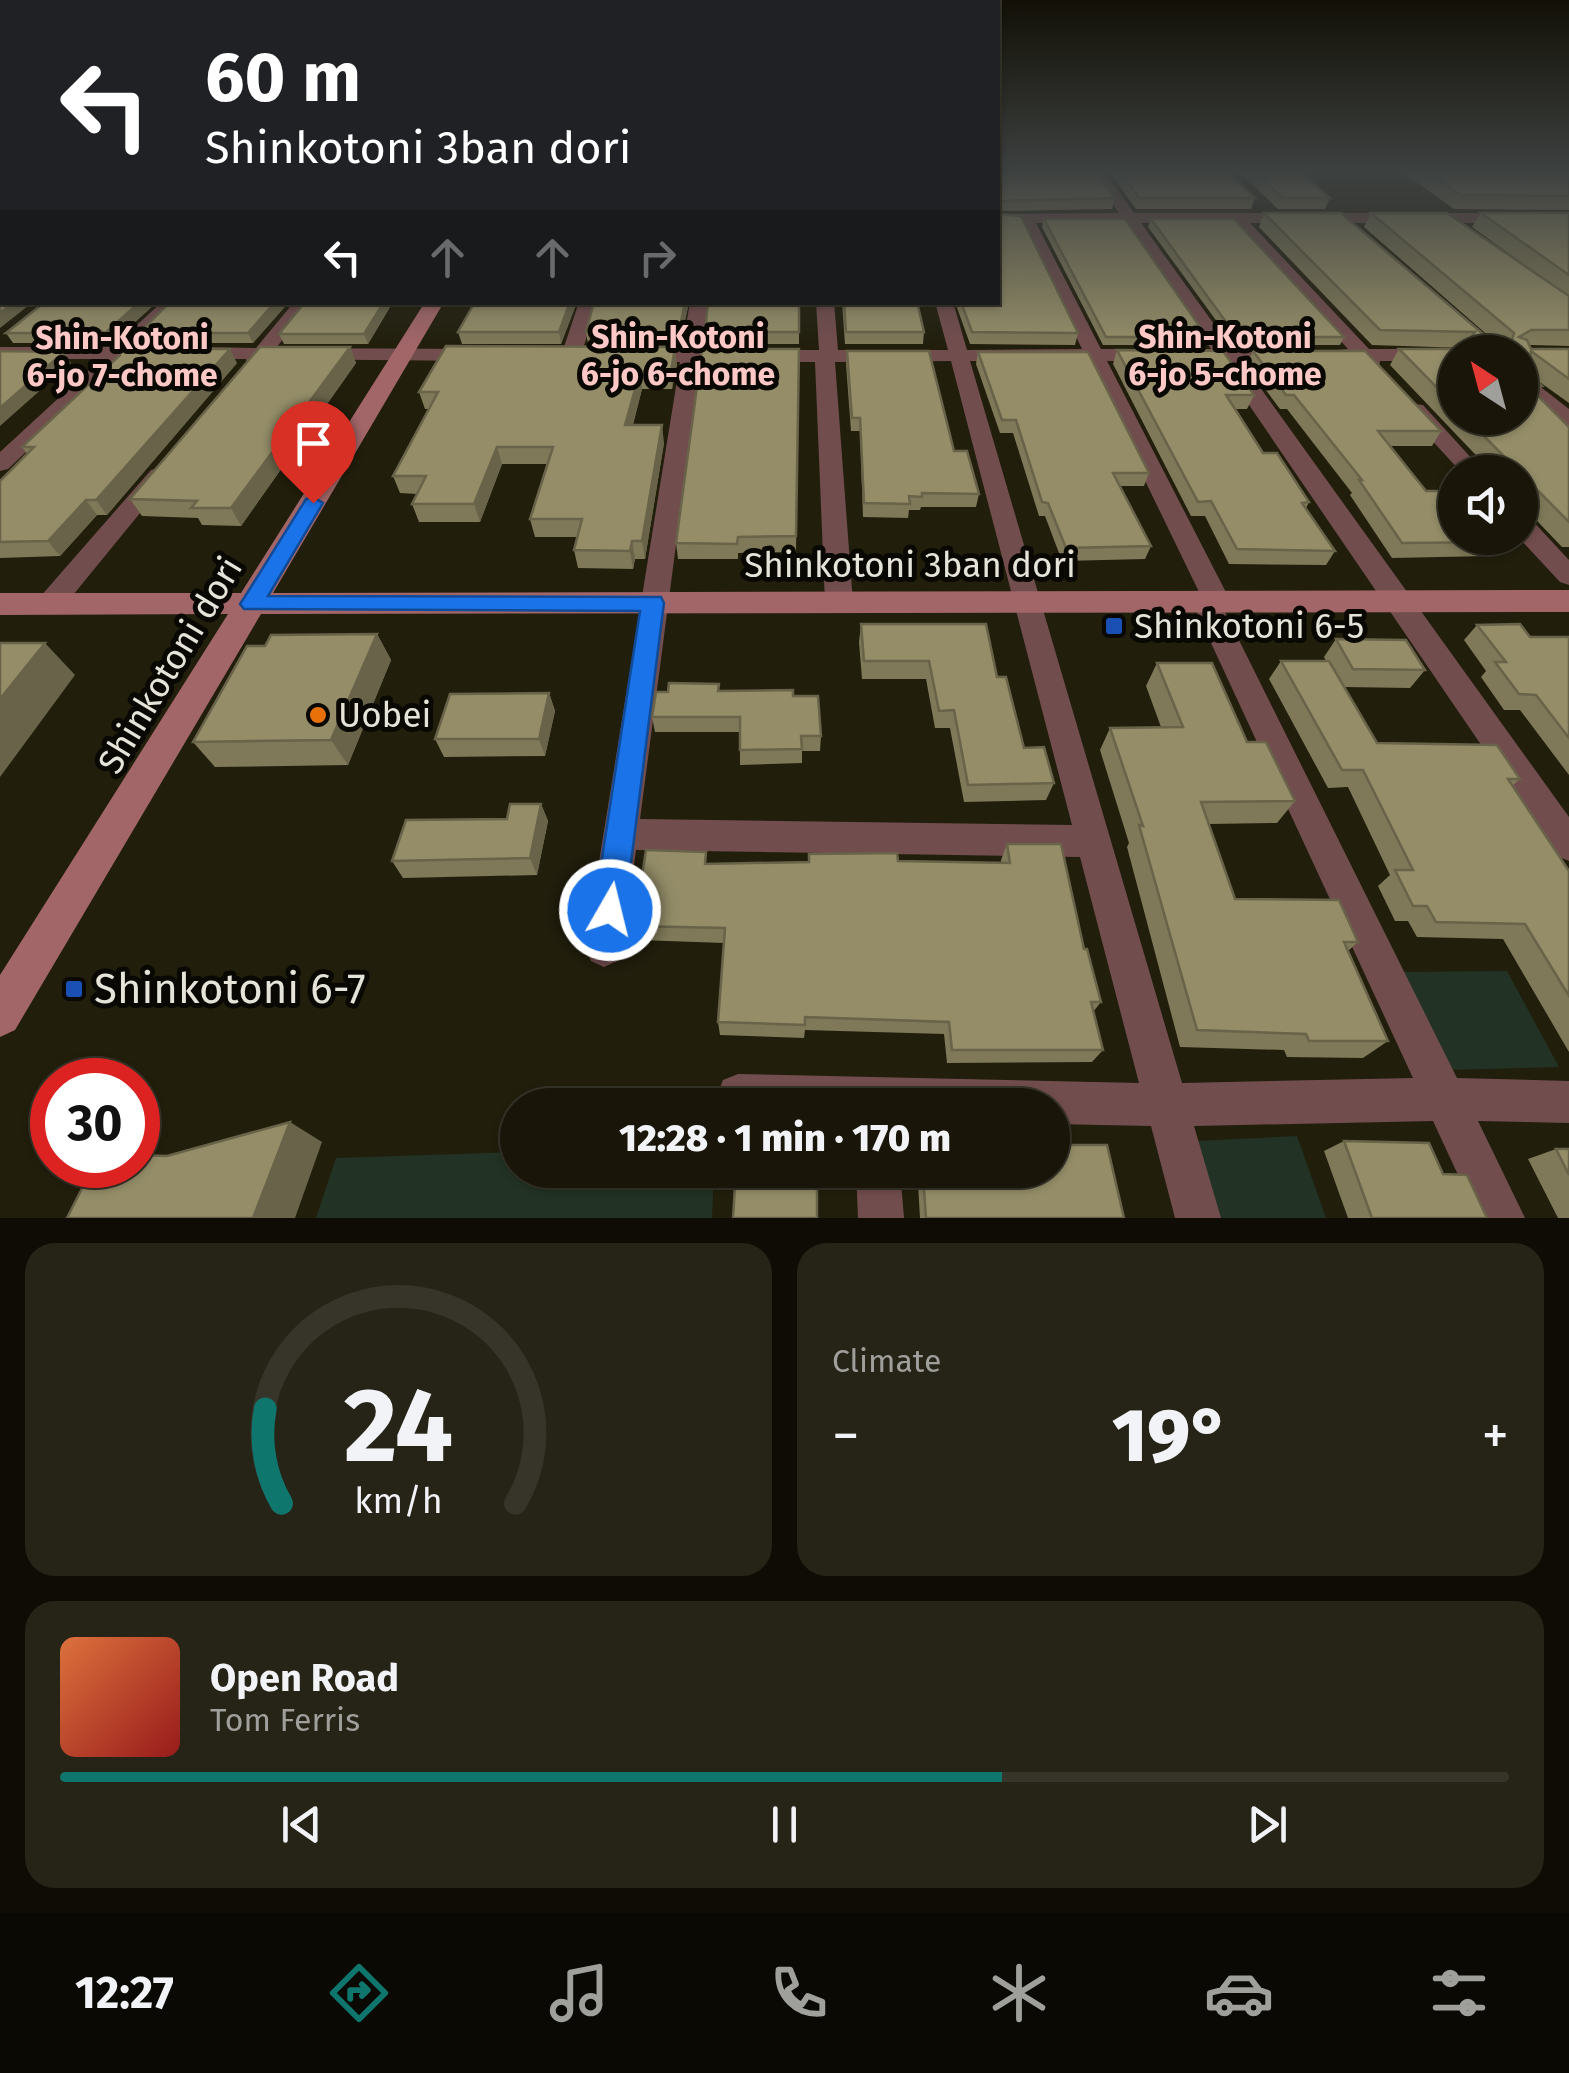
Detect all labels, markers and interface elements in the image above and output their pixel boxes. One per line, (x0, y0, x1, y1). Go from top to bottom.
text: 60 m (205, 36, 361, 120)
icon: left (40, 40, 170, 170)
text: Shinkotoni 3ban dori (205, 121, 631, 175)
icon: left (315, 230, 370, 285)
icon: ahead (420, 230, 475, 285)
icon: ahead (525, 230, 580, 285)
icon: right (630, 230, 685, 285)
district label: Shin-Kotoni 6-jo 6-chome (581, 318, 775, 393)
district label: Shin-Kotoni 6-jo 5-chome (1128, 318, 1322, 393)
district label: Shin-Kotoni 6-jo 7-chome (26, 319, 218, 394)
north arrow (1438, 335, 1538, 435)
map controls (1438, 335, 1538, 555)
pin (271, 401, 356, 504)
icon: arrive (286, 416, 341, 471)
button: sound (1438, 455, 1538, 555)
street label: Shinkotoni 3ban dori (744, 544, 1076, 586)
street label: Shinkotoni dori (89, 549, 251, 781)
place label: Shinkotoni 6-5 (1134, 605, 1364, 647)
marker: Shinkotoni 6-5 (1103, 615, 1125, 637)
place label: Uobei (338, 694, 431, 736)
marker: Uobei (307, 704, 329, 726)
position arrow (558, 858, 662, 962)
place label: Shinkotoni 6-7 (94, 964, 366, 1014)
marker: Shinkotoni 6-7 (63, 978, 85, 1000)
speed limit sign: 30 (30, 1058, 160, 1188)
text: 12:28 · 1 min · 170 m (619, 1115, 951, 1161)
text: Climate (832, 1342, 941, 1380)
text: 24 (344, 1364, 453, 1489)
text: 19° (1112, 1391, 1229, 1481)
text: − (832, 1403, 860, 1469)
text: + (1482, 1403, 1509, 1469)
text: km/h (354, 1480, 443, 1522)
text: Open Road (210, 1655, 399, 1701)
text: Tom Ferris (210, 1701, 360, 1739)
icon: previous (274, 1797, 329, 1852)
icon: pause (757, 1797, 812, 1852)
icon: next (1240, 1797, 1295, 1852)
icon: directions (324, 1958, 394, 2028)
icon: music (544, 1958, 614, 2028)
icon: phone (764, 1958, 834, 2028)
icon: climate (984, 1958, 1054, 2028)
icon: car (1204, 1958, 1274, 2028)
icon: filters (1424, 1958, 1494, 2028)
text: 12:27 (75, 1966, 174, 2020)

